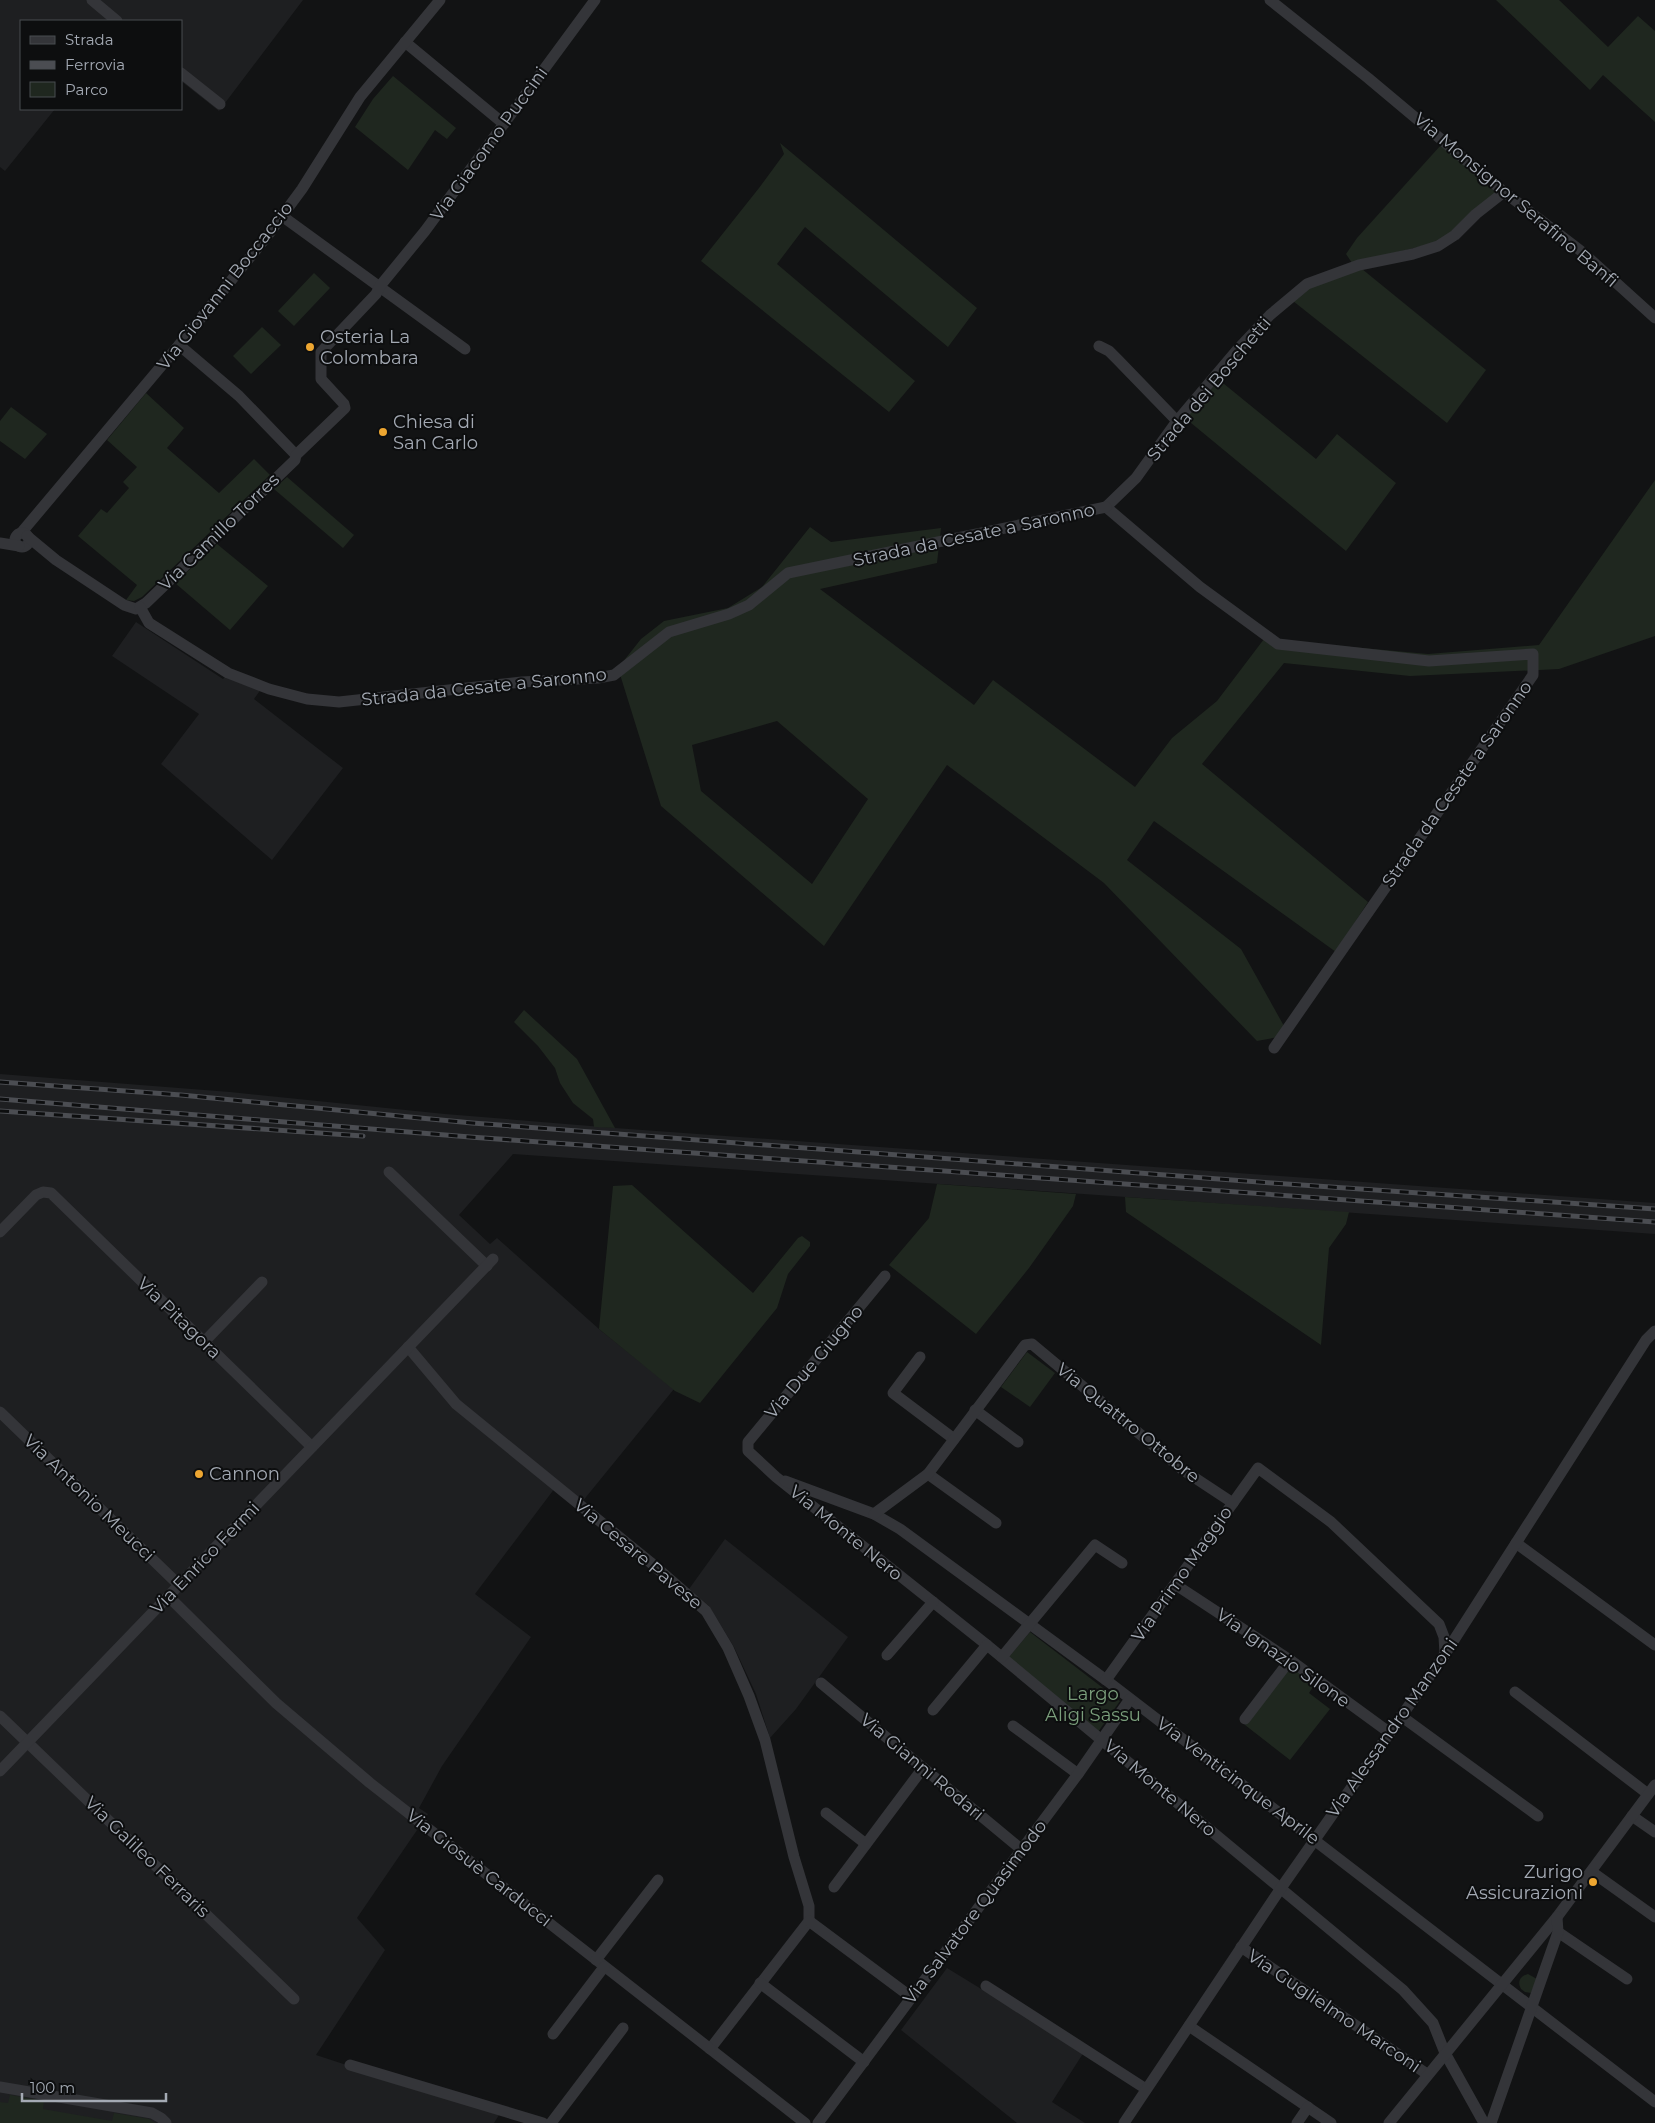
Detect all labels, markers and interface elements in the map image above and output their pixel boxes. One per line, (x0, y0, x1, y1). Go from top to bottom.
legend (20, 20, 182, 110)
text: Strada (65, 30, 114, 49)
text: Ferrovia (65, 55, 125, 74)
street label: Via Giacomo Puccini (426, 63, 552, 225)
text: Parco (65, 80, 108, 99)
street label: Via Monsignor Serafino Banfi (1409, 108, 1623, 292)
street label: Via Giovanni Boccaccio (152, 197, 298, 375)
street label: Strada dei Boschetti (1142, 312, 1276, 466)
place label: Osteria La Colombara (320, 326, 419, 369)
marker: Osteria La Colombara (304, 341, 316, 353)
place label: Chiesa di San Carlo (393, 411, 478, 454)
marker: Chiesa di San Carlo (377, 426, 389, 438)
street label: Via Camillo Torres (154, 468, 284, 595)
street label: Strada da Cesate a Saronno (851, 499, 1097, 571)
street label: Strada da Cesate a Saronno (360, 663, 608, 711)
street label: Strada da Cesate a Saronno (1377, 677, 1537, 891)
street label: Via Pitagora (132, 1272, 226, 1364)
street label: Via Due Giugno (760, 1301, 868, 1423)
street label: Via Quattro Ottobre (1052, 1358, 1204, 1488)
street label: Via Antonio Meucci (19, 1430, 159, 1566)
place label: Cannon (209, 1463, 280, 1485)
marker: Cannon (193, 1468, 205, 1480)
street label: Via Monte Nero (785, 1481, 907, 1585)
street label: Via Cesare Pavese (569, 1494, 707, 1614)
street label: Via Enrico Fermi (146, 1497, 264, 1619)
street label: Via Primo Maggio (1127, 1502, 1237, 1646)
street label: Via Ignazio Silone (1212, 1604, 1354, 1712)
street label: Via Alessandro Manzoni (1322, 1634, 1462, 1822)
park label: Largo Aligi Sassu (1045, 1683, 1141, 1726)
street label: Via Gianni Rodari (856, 1709, 988, 1825)
street label: Via Venticinque Aprile (1152, 1712, 1324, 1850)
street label: Via Monte Nero (1100, 1735, 1220, 1841)
street label: Via Galileo Ferraris (80, 1792, 214, 1922)
street label: Via Giosuè Carducci (402, 1804, 556, 1932)
street label: Via Salvatore Quasimodo (898, 1815, 1052, 2009)
place label: Zurigo Assicurazioni (1466, 1861, 1583, 1904)
marker: Zurigo Assicurazioni (1587, 1876, 1599, 1888)
street label: Via Guglielmo Marconi (1243, 1945, 1425, 2077)
scale bar (22, 2070, 166, 2102)
text: 100 m (30, 2078, 75, 2097)

